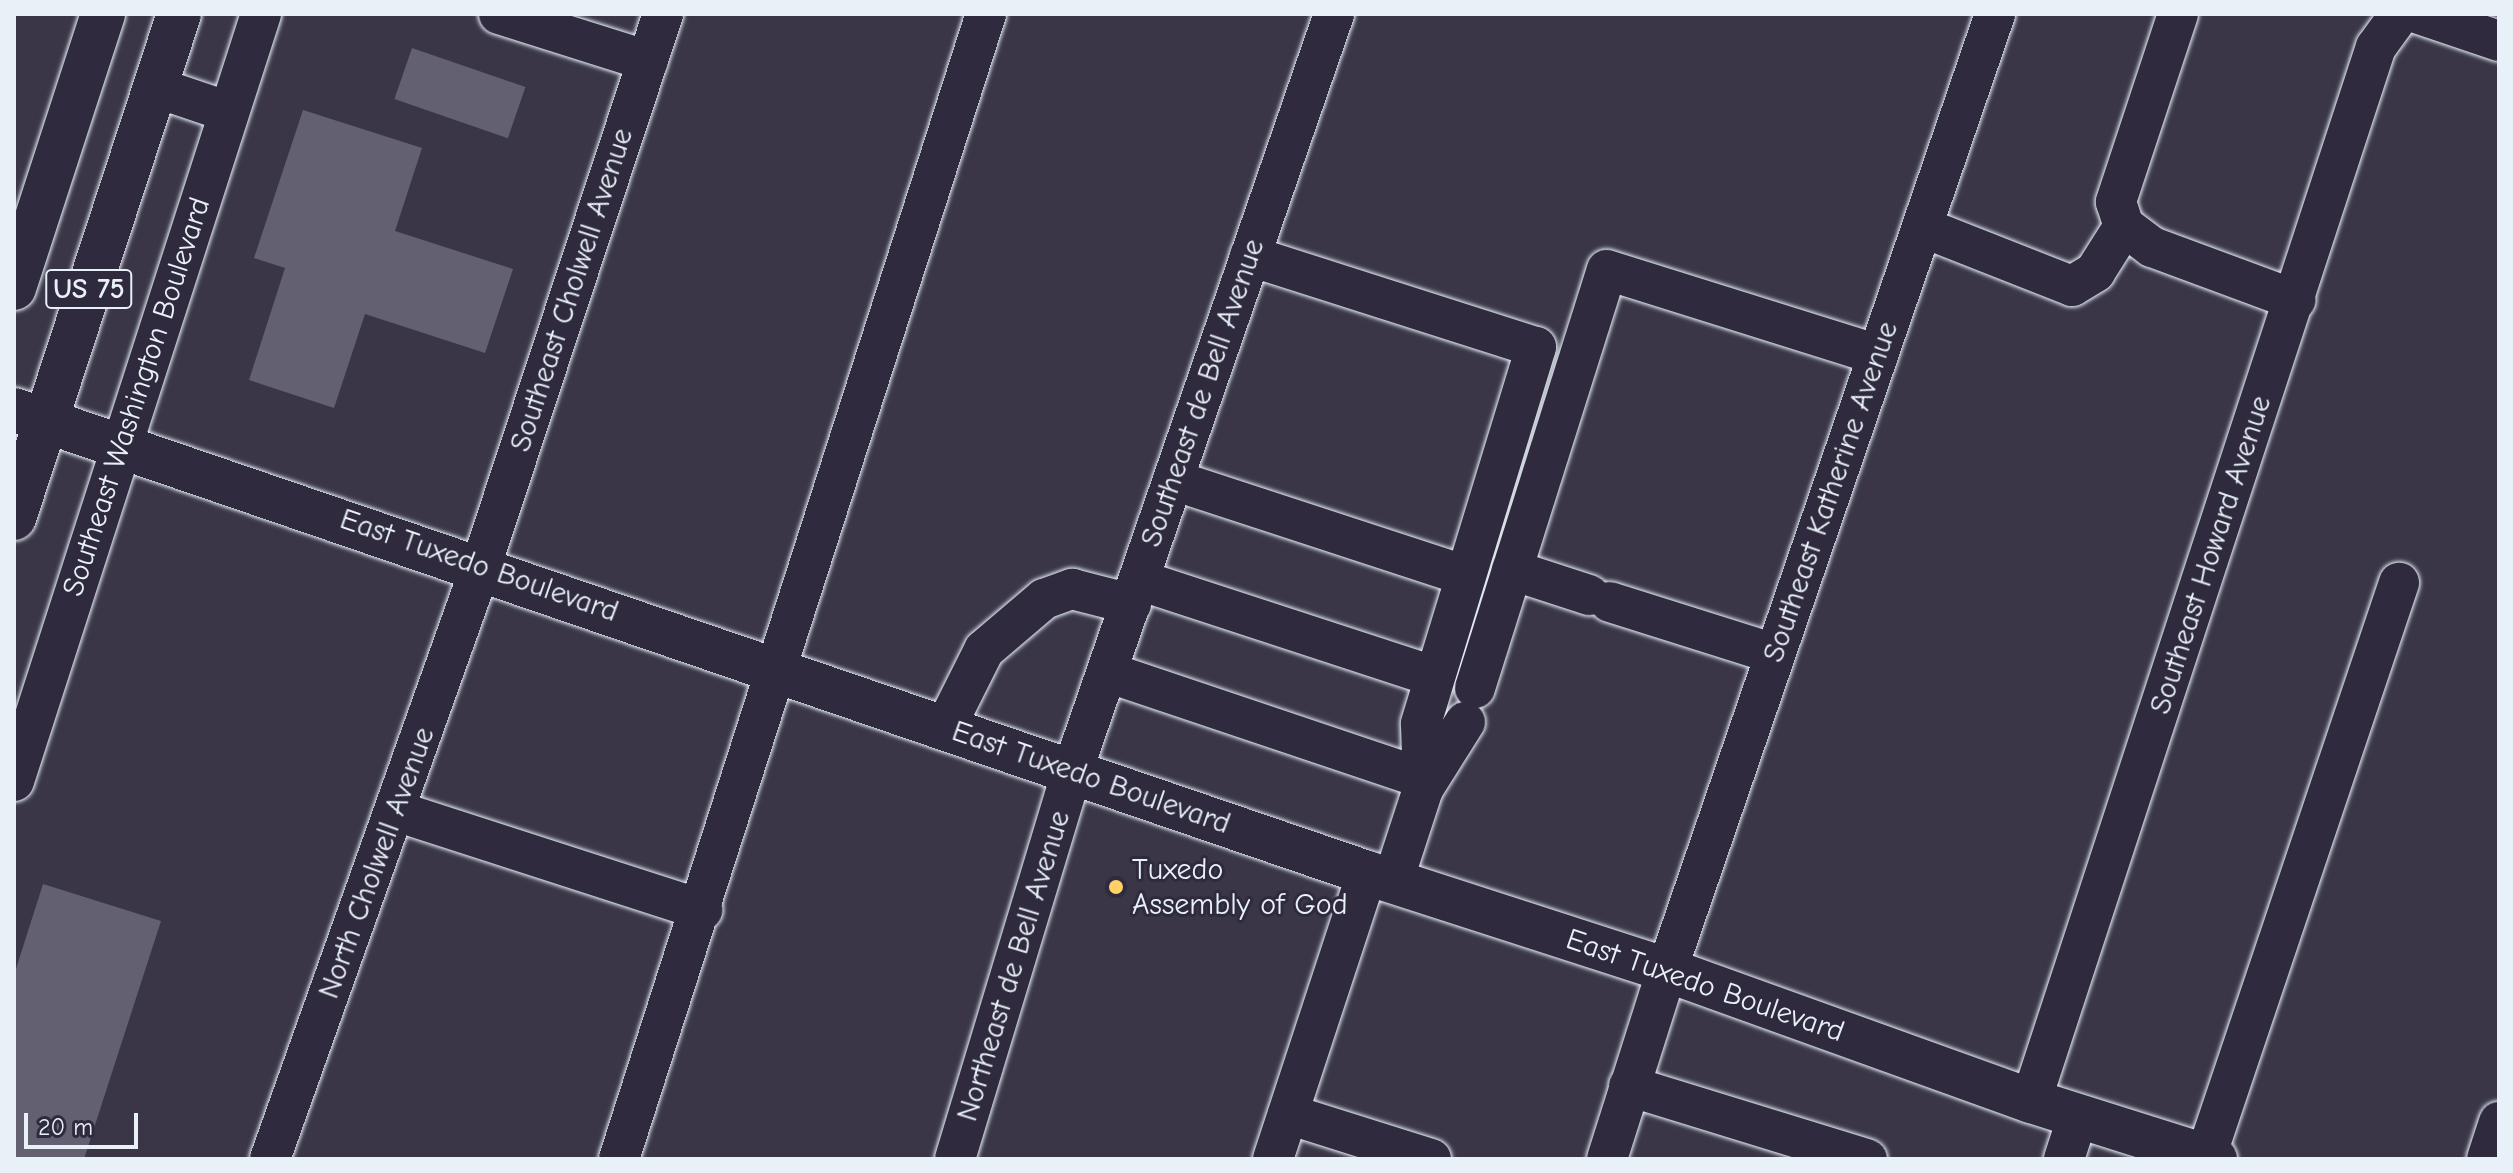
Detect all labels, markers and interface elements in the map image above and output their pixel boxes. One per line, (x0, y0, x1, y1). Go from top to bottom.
street label: Southeast Cholwell Avenue (503, 124, 641, 456)
street label: Southeast Washington Boulevard (55, 193, 219, 601)
street label: Southeast de Bell Avenue (1133, 234, 1273, 552)
road number: US 75 (45, 265, 133, 313)
street label: Southeast Katherine Avenue (1756, 317, 1906, 667)
street label: Southeast Howard Avenue (2143, 391, 2279, 719)
street label: East Tuxedo Boulevard (335, 501, 623, 631)
street label: East Tuxedo Boulevard (947, 713, 1235, 843)
street label: North Cholwell Avenue (311, 722, 443, 1004)
street label: Northeast de Bell Avenue (950, 806, 1078, 1126)
place label: Tuxedo Assembly of God (1132, 852, 1348, 922)
marker: Tuxedo Assembly of God (1107, 878, 1125, 896)
street label: East Tuxedo Boulevard (1561, 921, 1849, 1051)
scale bar (28, 1097, 142, 1147)
text: 20 m (38, 1113, 93, 1141)

